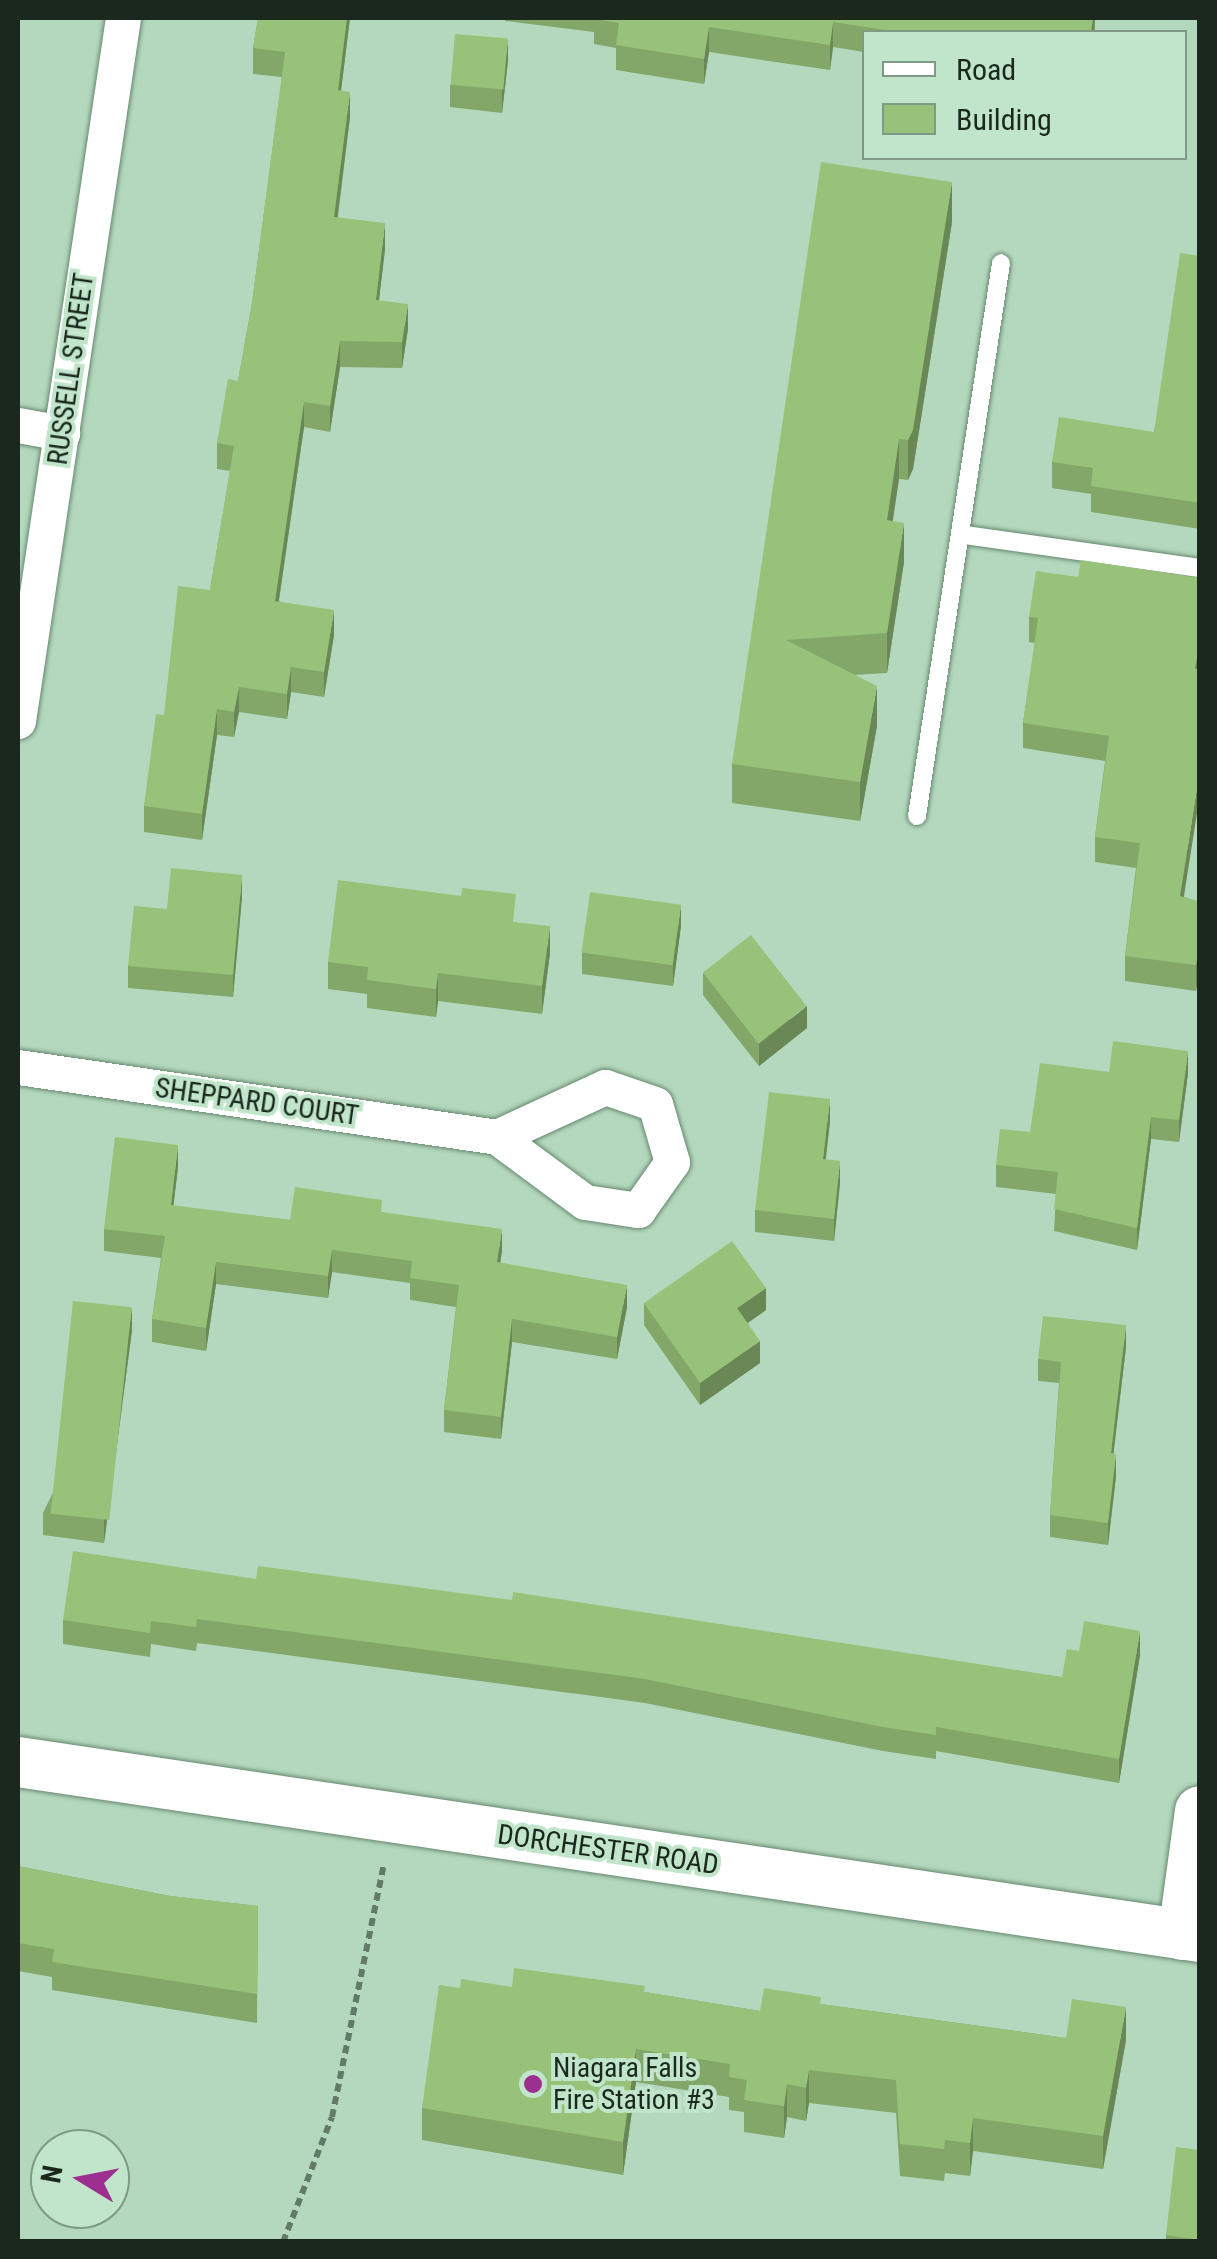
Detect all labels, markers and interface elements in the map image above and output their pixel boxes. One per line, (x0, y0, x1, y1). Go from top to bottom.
legend (862, 30, 1187, 160)
text: Road (956, 52, 1016, 87)
text: Building (956, 102, 1052, 137)
street label: RUSSELL STREET (41, 271, 101, 467)
street label: SHEPPARD COURT (153, 1071, 361, 1133)
street label: DORCHESTER ROAD (495, 1818, 721, 1882)
place label: Niagara Falls Fire Station #3 (553, 2051, 715, 2117)
marker: Niagara Falls Fire Station #3 (522, 2073, 544, 2095)
north arrow (30, 2129, 130, 2229)
text: N (34, 2163, 70, 2185)

